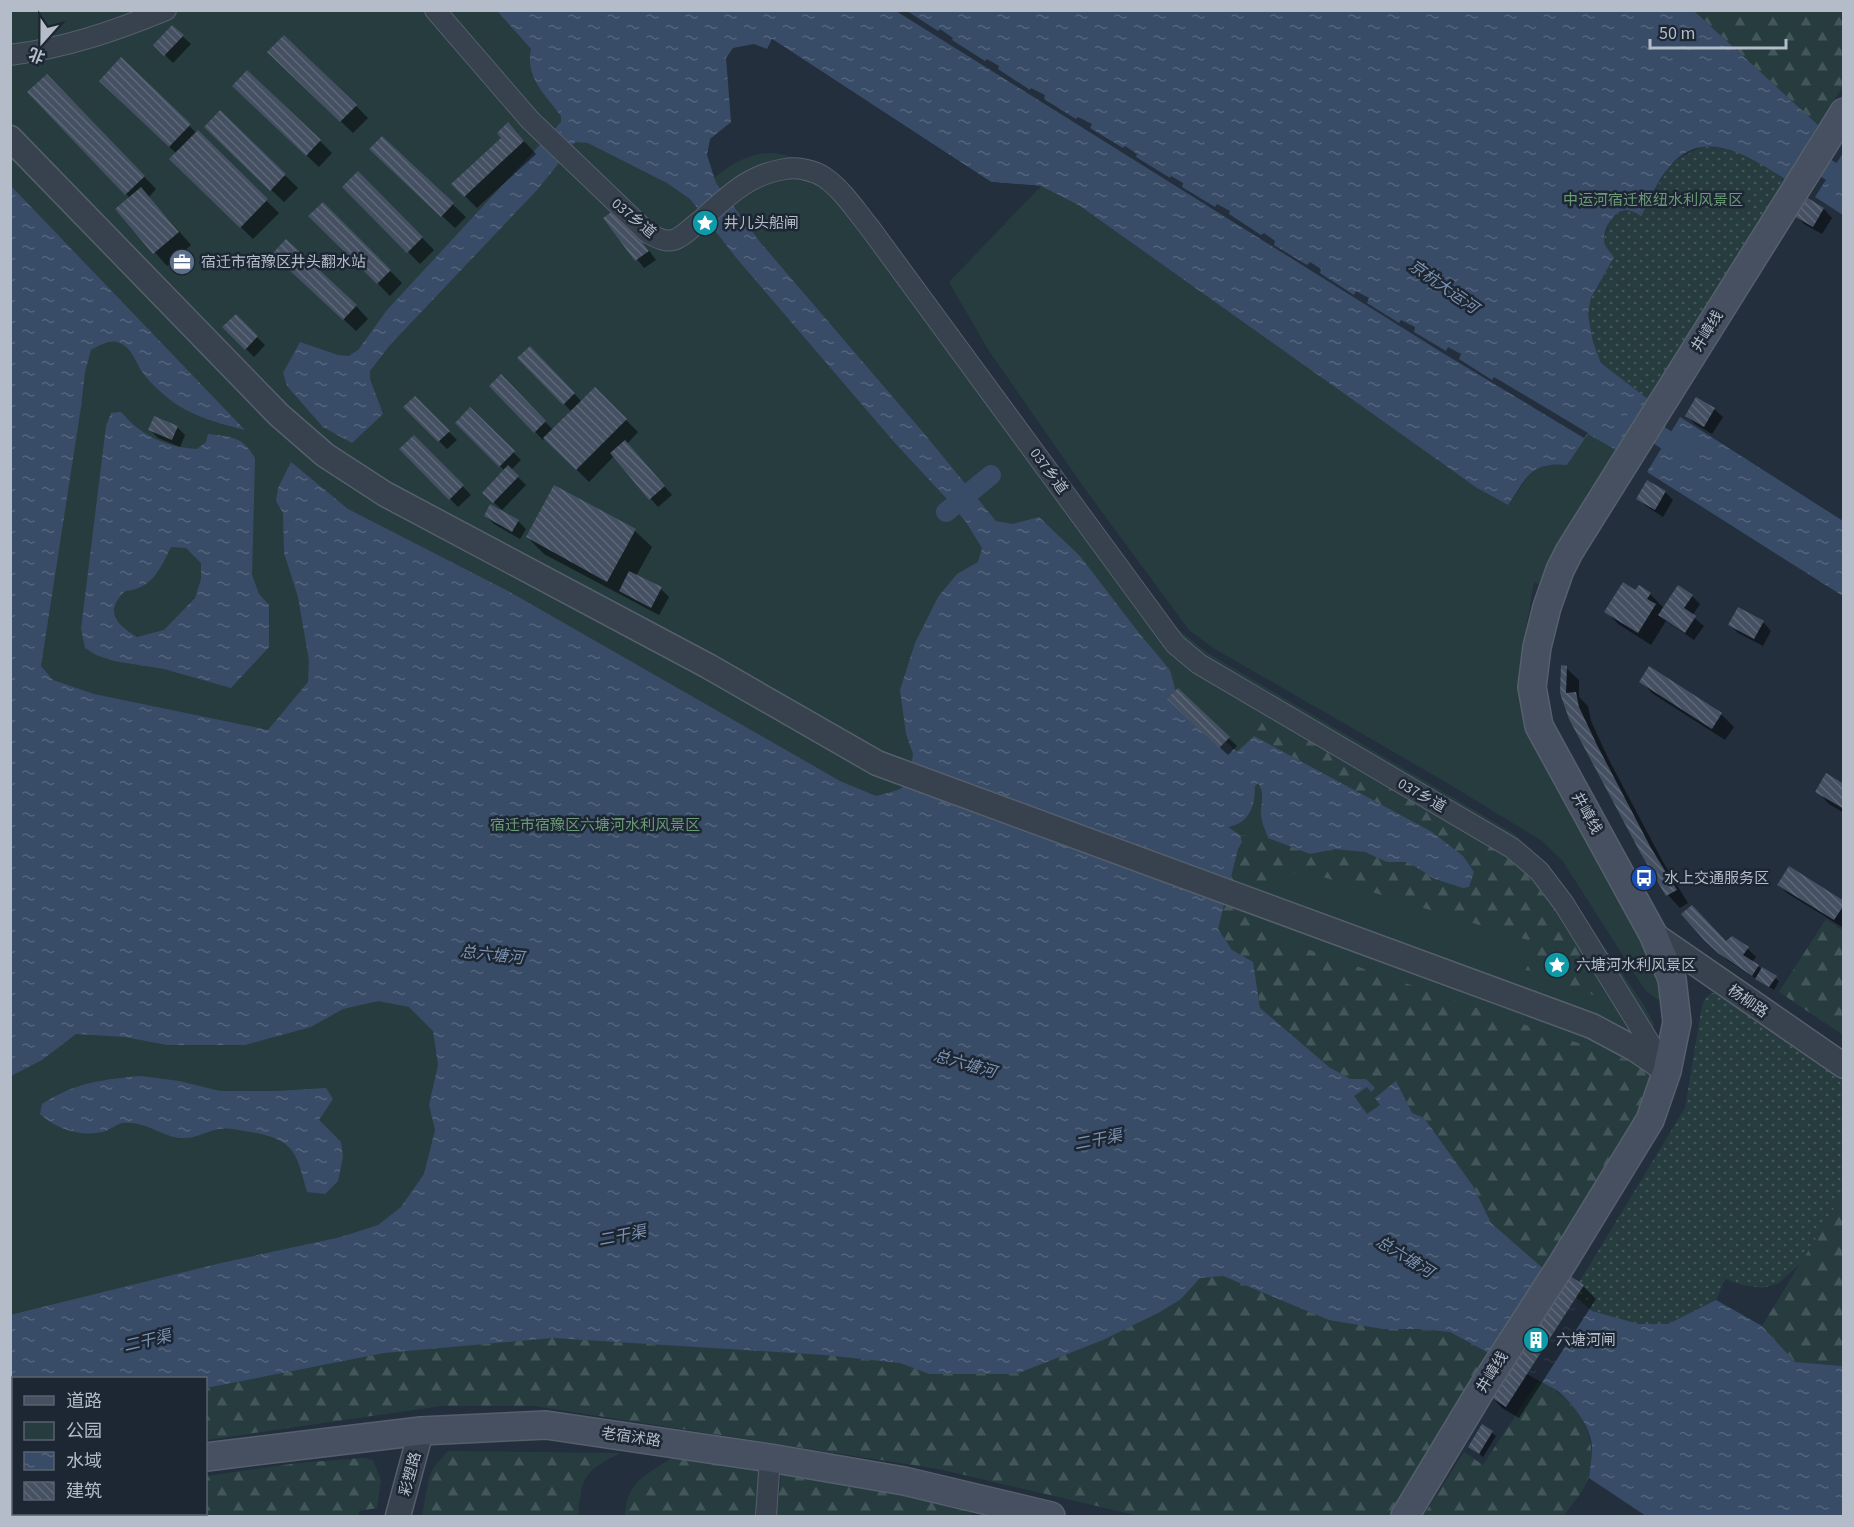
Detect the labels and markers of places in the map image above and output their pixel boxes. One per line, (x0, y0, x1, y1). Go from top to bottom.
place icon: 井儿头船闸 (690, 208, 720, 238)
place label: 井儿头船闸 (724, 213, 799, 234)
office icon: 宿迁市宿豫区井头翻水站 (167, 247, 197, 277)
place label: 宿迁市宿豫区井头翻水站 (201, 252, 366, 273)
bus stop icon: 水上交通服务区 (1629, 863, 1659, 893)
place label: 水上交通服务区 (1664, 868, 1769, 889)
place icon: 六塘河水利风景区 (1542, 950, 1572, 980)
place label: 六塘河水利风景区 (1576, 955, 1696, 976)
building icon: 六塘河闸 (1521, 1325, 1551, 1355)
place label: 六塘河闸 (1556, 1330, 1616, 1351)

